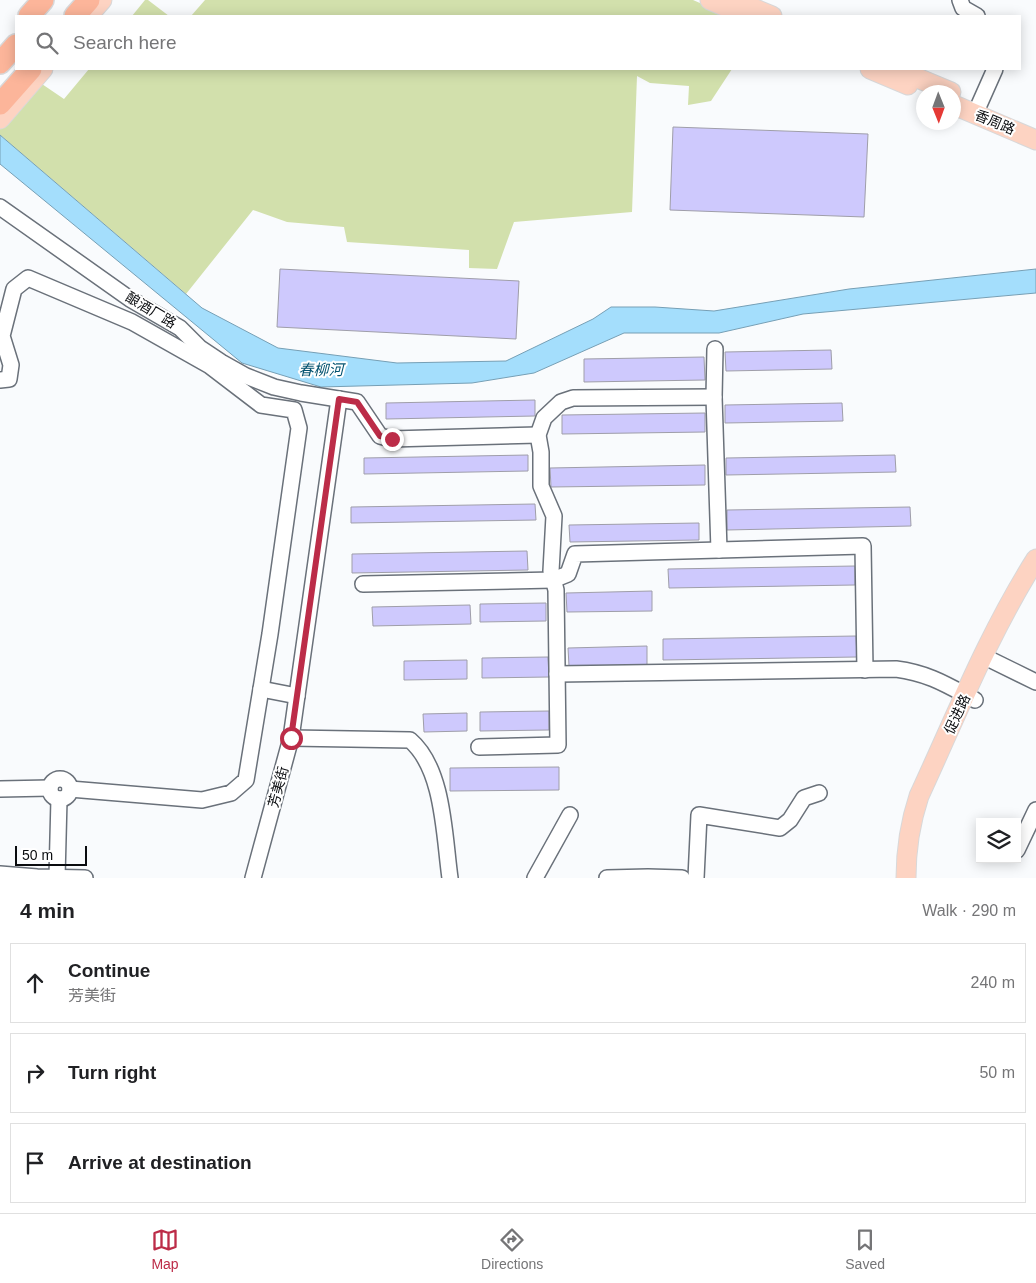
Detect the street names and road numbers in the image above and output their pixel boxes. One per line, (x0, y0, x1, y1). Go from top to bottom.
street label: 香周路 (973, 106, 1017, 138)
street label: 酿酒厂路 (123, 289, 179, 331)
street label: 促进路 (941, 692, 973, 736)
street label: 芳美街 (265, 765, 291, 809)

